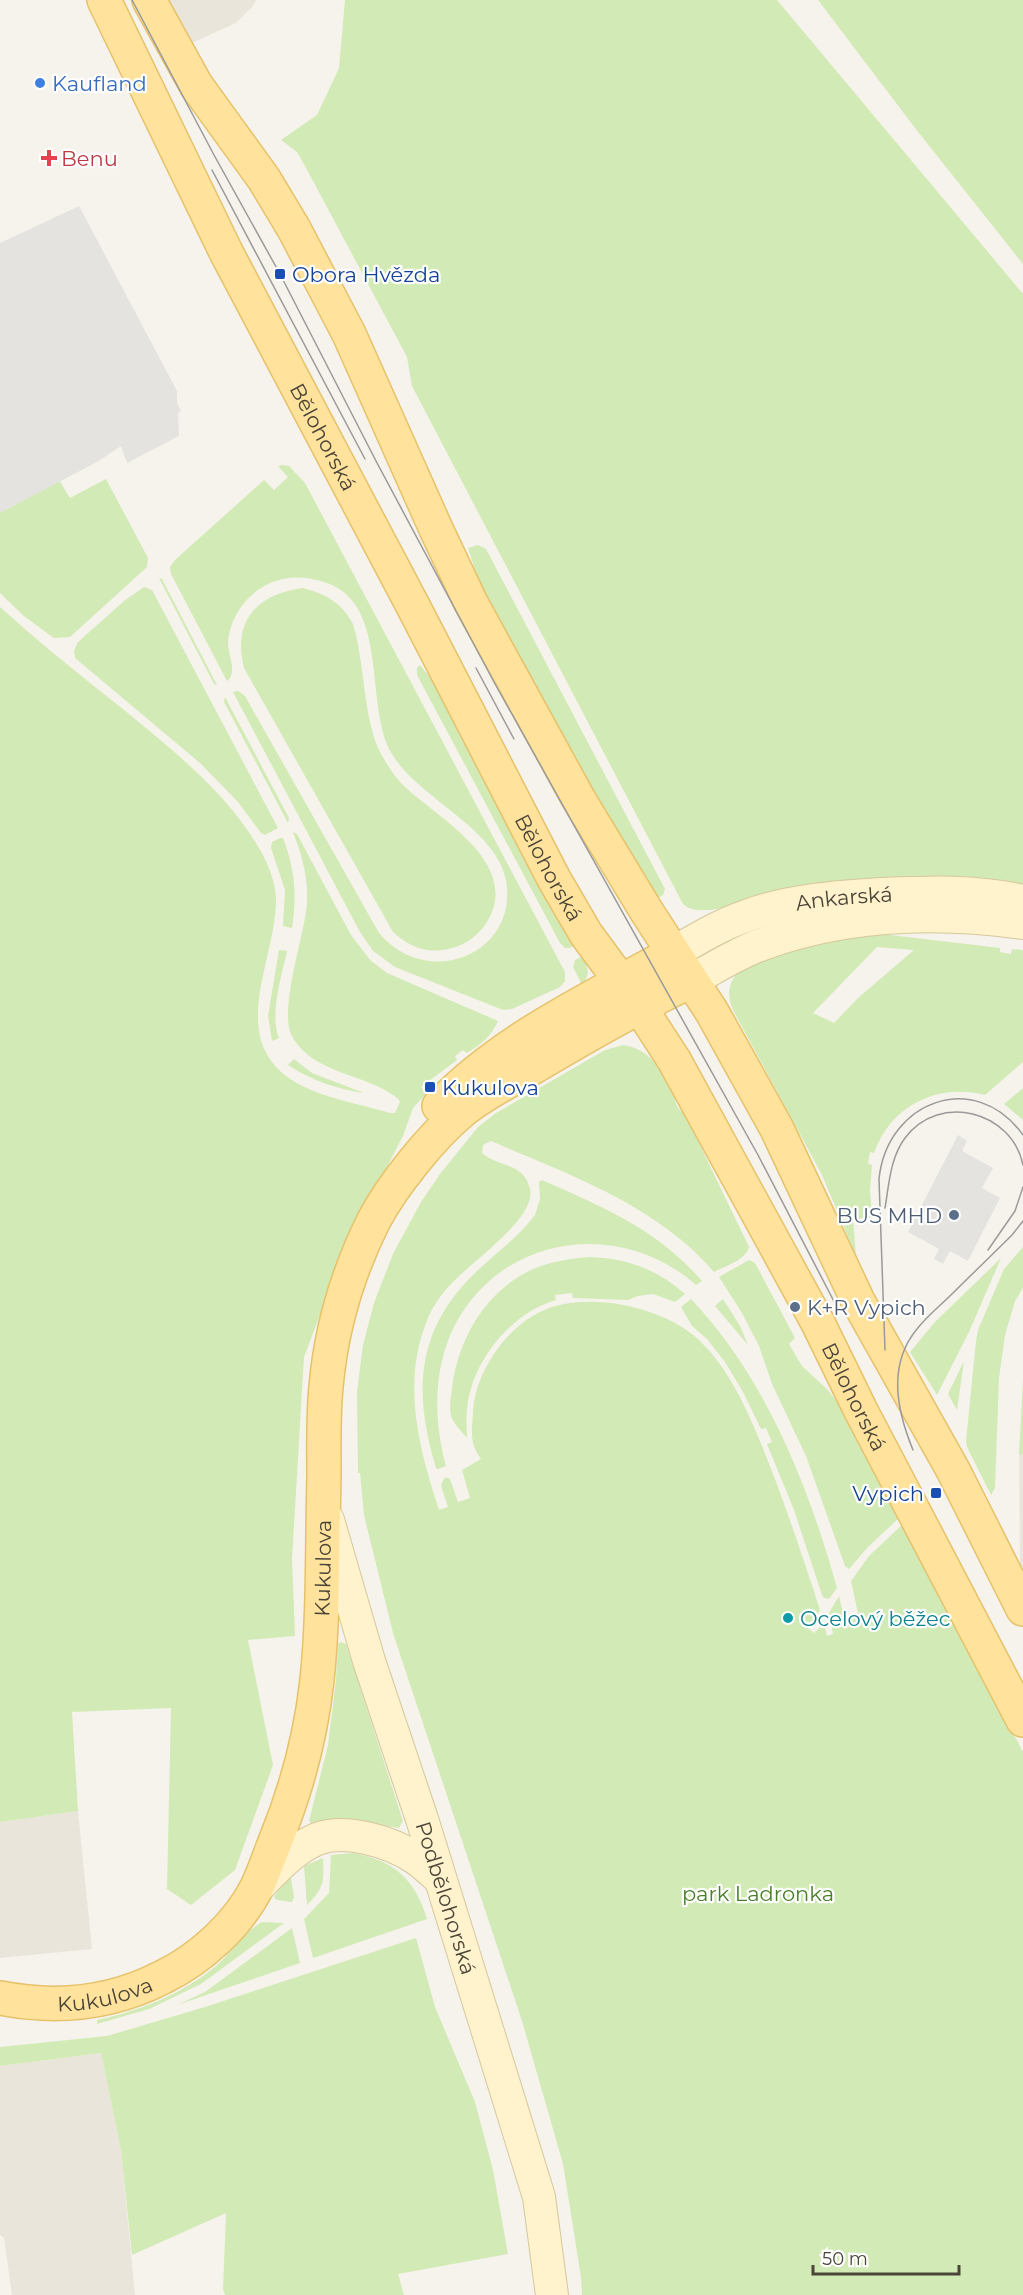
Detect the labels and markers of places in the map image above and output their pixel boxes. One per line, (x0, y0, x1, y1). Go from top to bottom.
place label: Kaufland (52, 71, 147, 96)
marker: Kaufland (33, 76, 47, 90)
place label: Benu (61, 146, 118, 171)
marker: Benu (42, 151, 56, 165)
place label: Obora Hvězda (292, 262, 440, 287)
marker: Obora Hvězda (273, 267, 287, 281)
place label: Kukulova (442, 1075, 539, 1100)
marker: Kukulova (423, 1080, 437, 1094)
place label: BUS MHD (837, 1203, 942, 1228)
marker: BUS MHD (947, 1208, 961, 1222)
place label: K+R Vypich (807, 1295, 926, 1320)
marker: K+R Vypich (788, 1300, 802, 1314)
place label: Vypich (852, 1481, 924, 1506)
marker: Vypich (929, 1486, 943, 1500)
place label: Ocelový běžec (800, 1606, 950, 1631)
marker: Ocelový běžec (781, 1611, 795, 1625)

